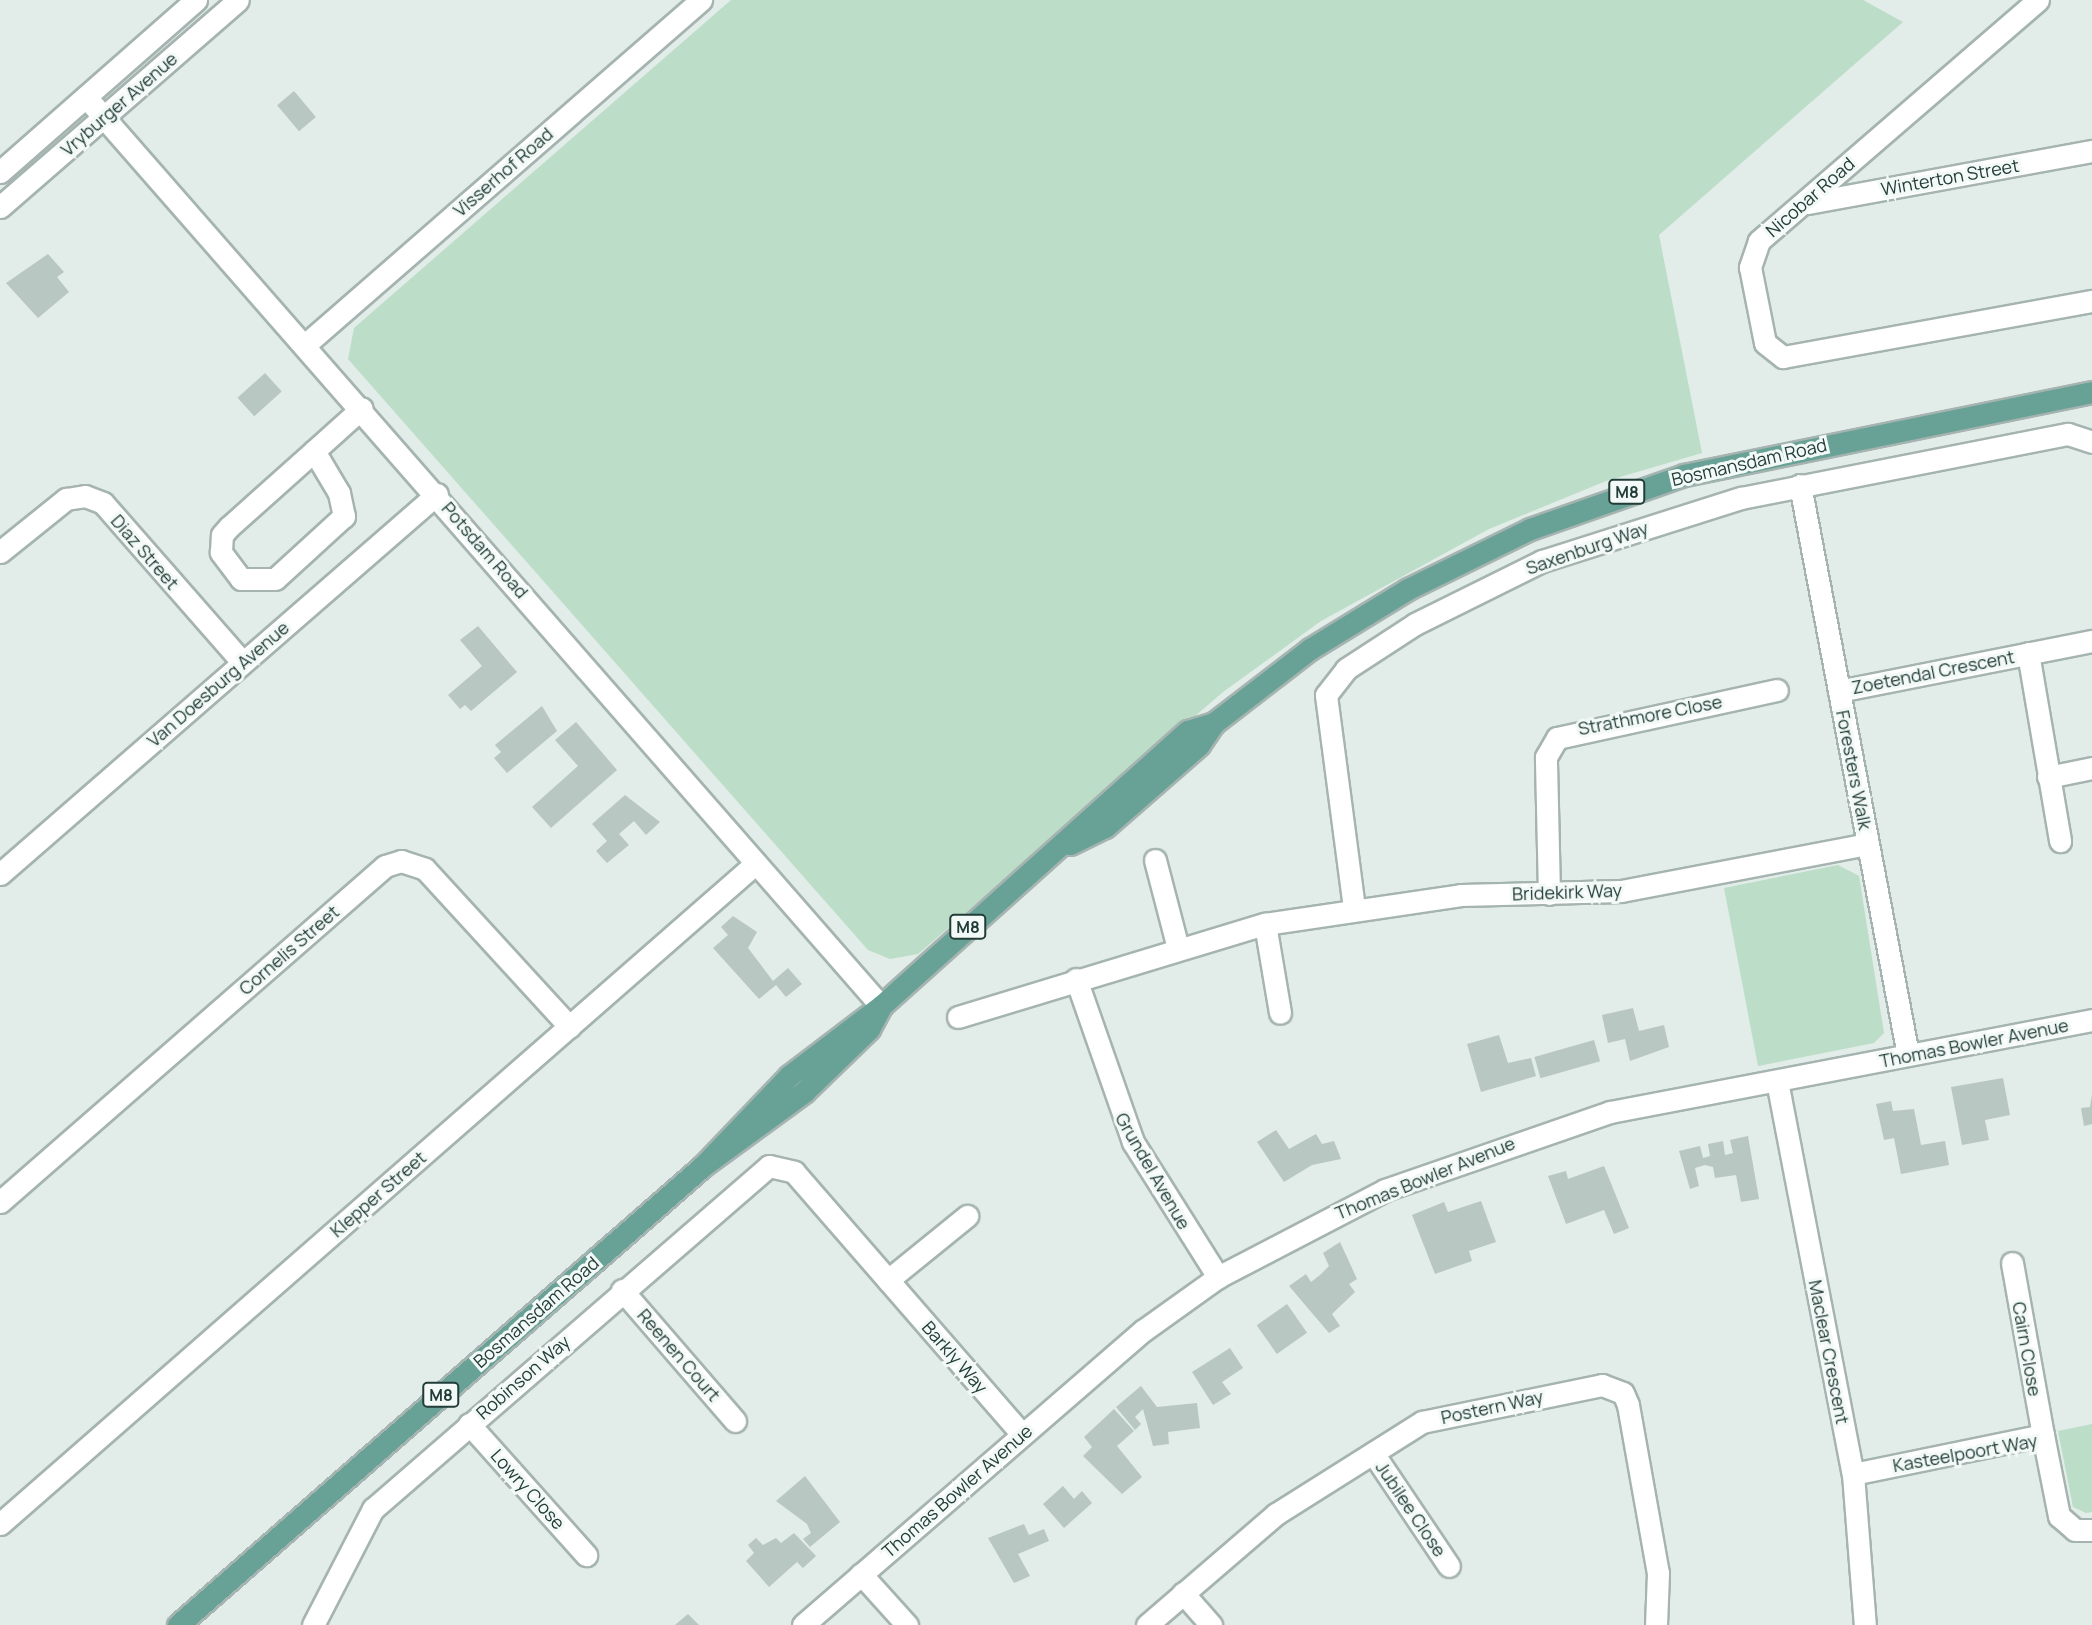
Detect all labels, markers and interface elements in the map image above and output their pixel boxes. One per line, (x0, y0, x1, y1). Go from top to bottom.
street label: Vryburger Avenue (56, 48, 182, 160)
street label: Visserhof Road (449, 123, 557, 221)
street label: Nicobar Road (1761, 153, 1859, 241)
street label: Winterton Street (1879, 154, 2021, 200)
street label: Bosmansdam Road (1669, 434, 1829, 490)
road number: M8 (1608, 480, 1646, 505)
street label: Potsdam Road (437, 498, 533, 602)
street label: Diaz Street (107, 510, 183, 594)
street label: Saxenburg Way (1523, 517, 1651, 579)
street label: Van Doesburg Avenue (143, 617, 293, 751)
street label: Zoetendal Crescent (1850, 646, 2016, 698)
street label: Strathmore Close (1576, 690, 1724, 740)
street label: Foresters Walk (1832, 708, 1876, 832)
street label: Bridekirk Way (1512, 879, 1622, 905)
street label: Cornelis Street (235, 901, 343, 999)
road number: M8 (949, 914, 987, 939)
street label: Thomas Bowler Avenue (1878, 1014, 2070, 1072)
street label: Grundel Avenue (1111, 1109, 1195, 1233)
street label: Thomas Bowler Avenue (1332, 1132, 1518, 1224)
street label: Klepper Street (326, 1147, 430, 1241)
street label: Bosmansdam Road (469, 1252, 603, 1372)
street label: Maclear Crescent (1804, 1278, 1854, 1426)
street label: Cairn Close (2008, 1300, 2046, 1398)
street label: Reenen Court (633, 1304, 725, 1406)
street label: Barkly Way (918, 1316, 992, 1398)
street label: Robinson Way (472, 1330, 574, 1424)
road number: M8 (422, 1382, 460, 1408)
street label: Postern Way (1439, 1386, 1545, 1428)
street label: Thomas Bowler Avenue (877, 1420, 1037, 1562)
street label: Kasteelpoort Way (1891, 1430, 2039, 1476)
street label: Lowry Close (486, 1444, 570, 1534)
street label: Jubilee Close (1371, 1457, 1451, 1561)

